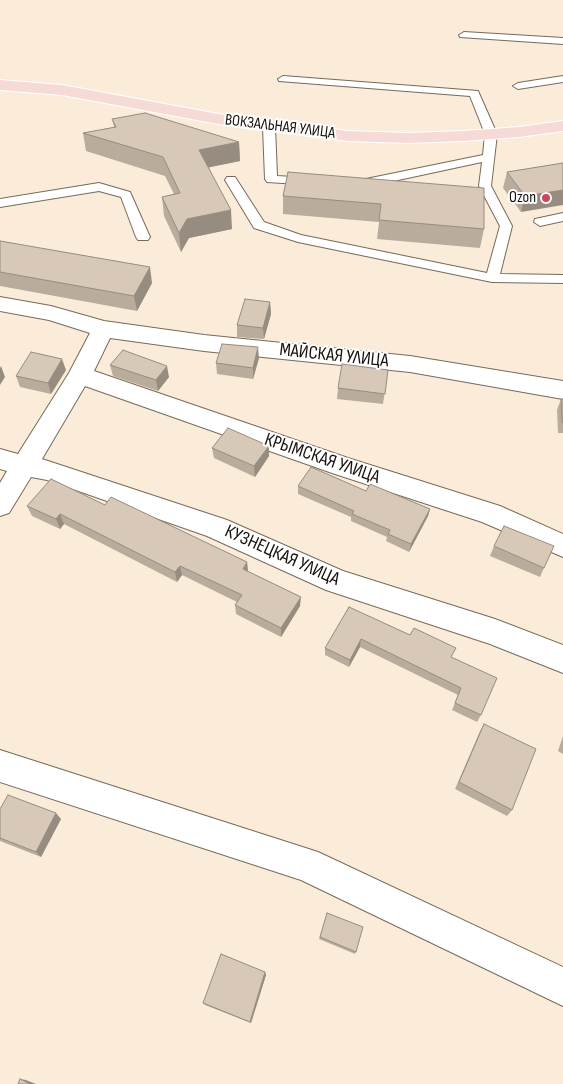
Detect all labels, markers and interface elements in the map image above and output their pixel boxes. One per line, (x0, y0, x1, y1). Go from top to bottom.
street label: ВОКЗАЛЬНАЯ УЛИЦА (224, 111, 336, 143)
place label: Ozon (509, 188, 536, 208)
marker: Ozon (540, 192, 552, 204)
street label: МАЙСКАЯ УЛИЦА (278, 339, 390, 373)
street label: КРЫМСКАЯ УЛИЦА (261, 429, 383, 489)
street label: КУЗНЕЦКАЯ УЛИЦА (221, 521, 343, 591)

